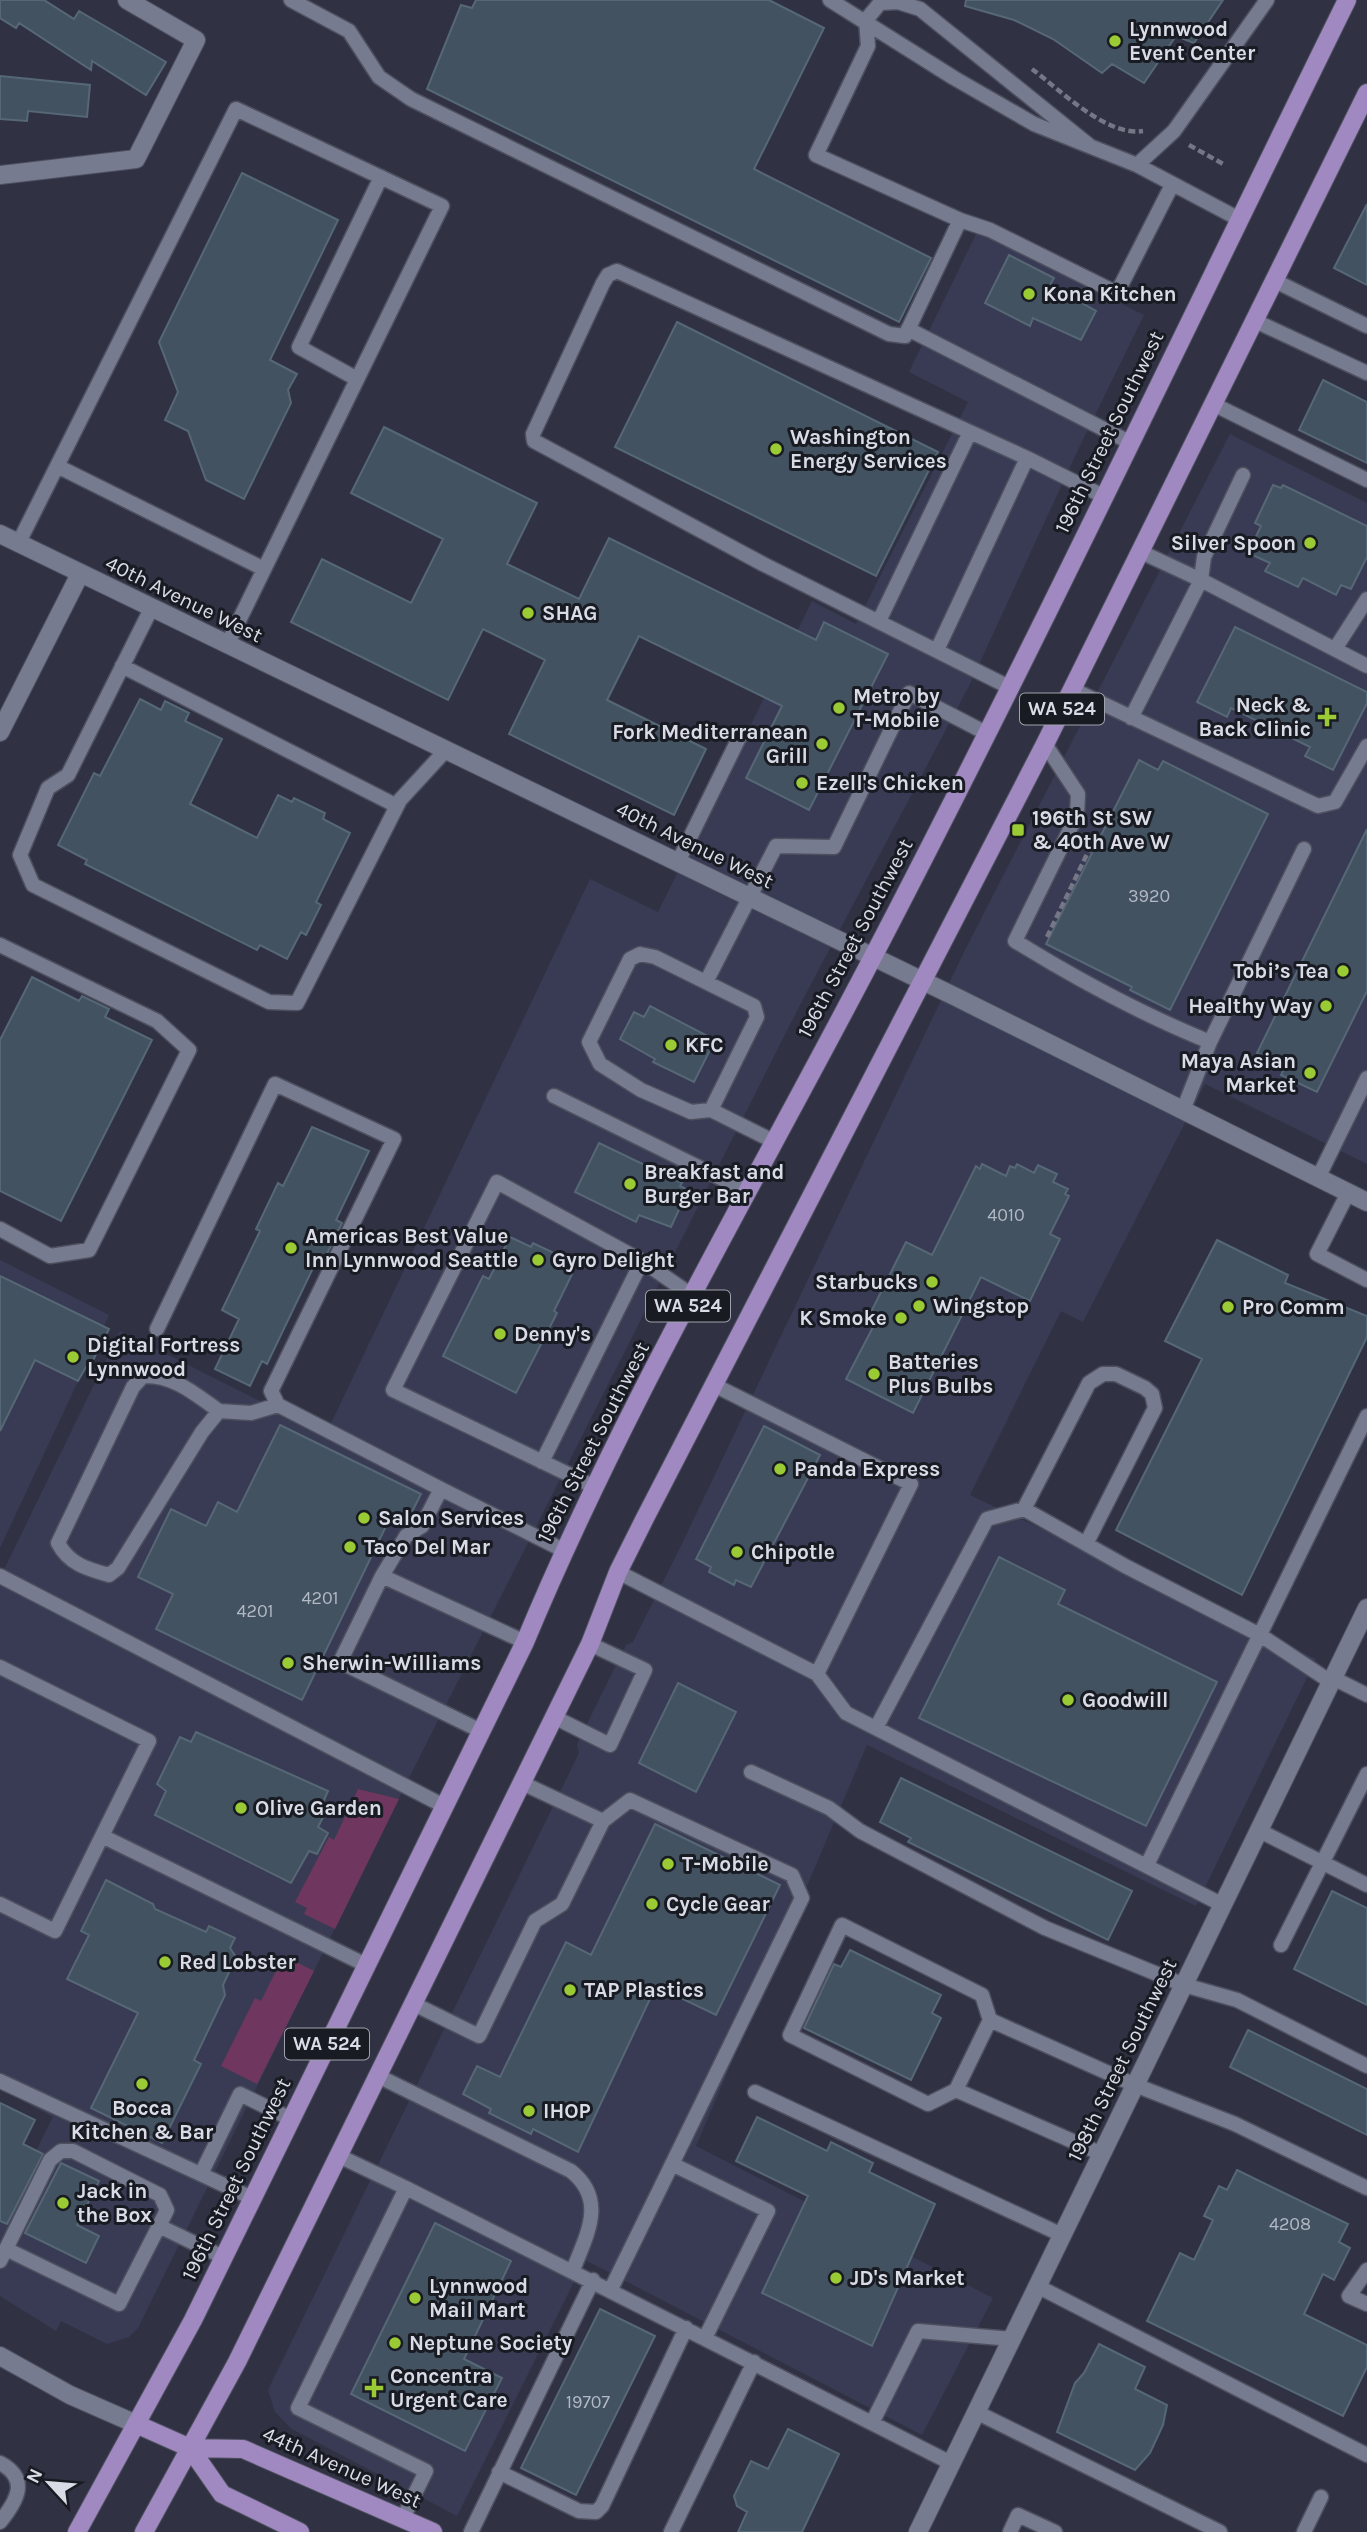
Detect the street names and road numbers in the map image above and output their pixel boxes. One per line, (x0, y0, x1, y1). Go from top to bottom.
street label: 196th Street Southwest (1050, 327, 1168, 537)
street label: 40th Avenue West (102, 551, 266, 647)
road number: WA 524 (1020, 694, 1104, 724)
street label: 40th Avenue West (613, 797, 777, 893)
street label: 196th Street Southwest (792, 834, 918, 1042)
road number: WA 524 (646, 1290, 730, 1322)
street label: 196th Street Southwest (532, 1338, 654, 1546)
street label: 198th Street Southwest (1062, 1955, 1182, 2165)
road number: WA 524 (285, 2028, 369, 2060)
street label: 196th Street Southwest (177, 2074, 295, 2284)
street label: 44th Avenue West (259, 2421, 425, 2513)

